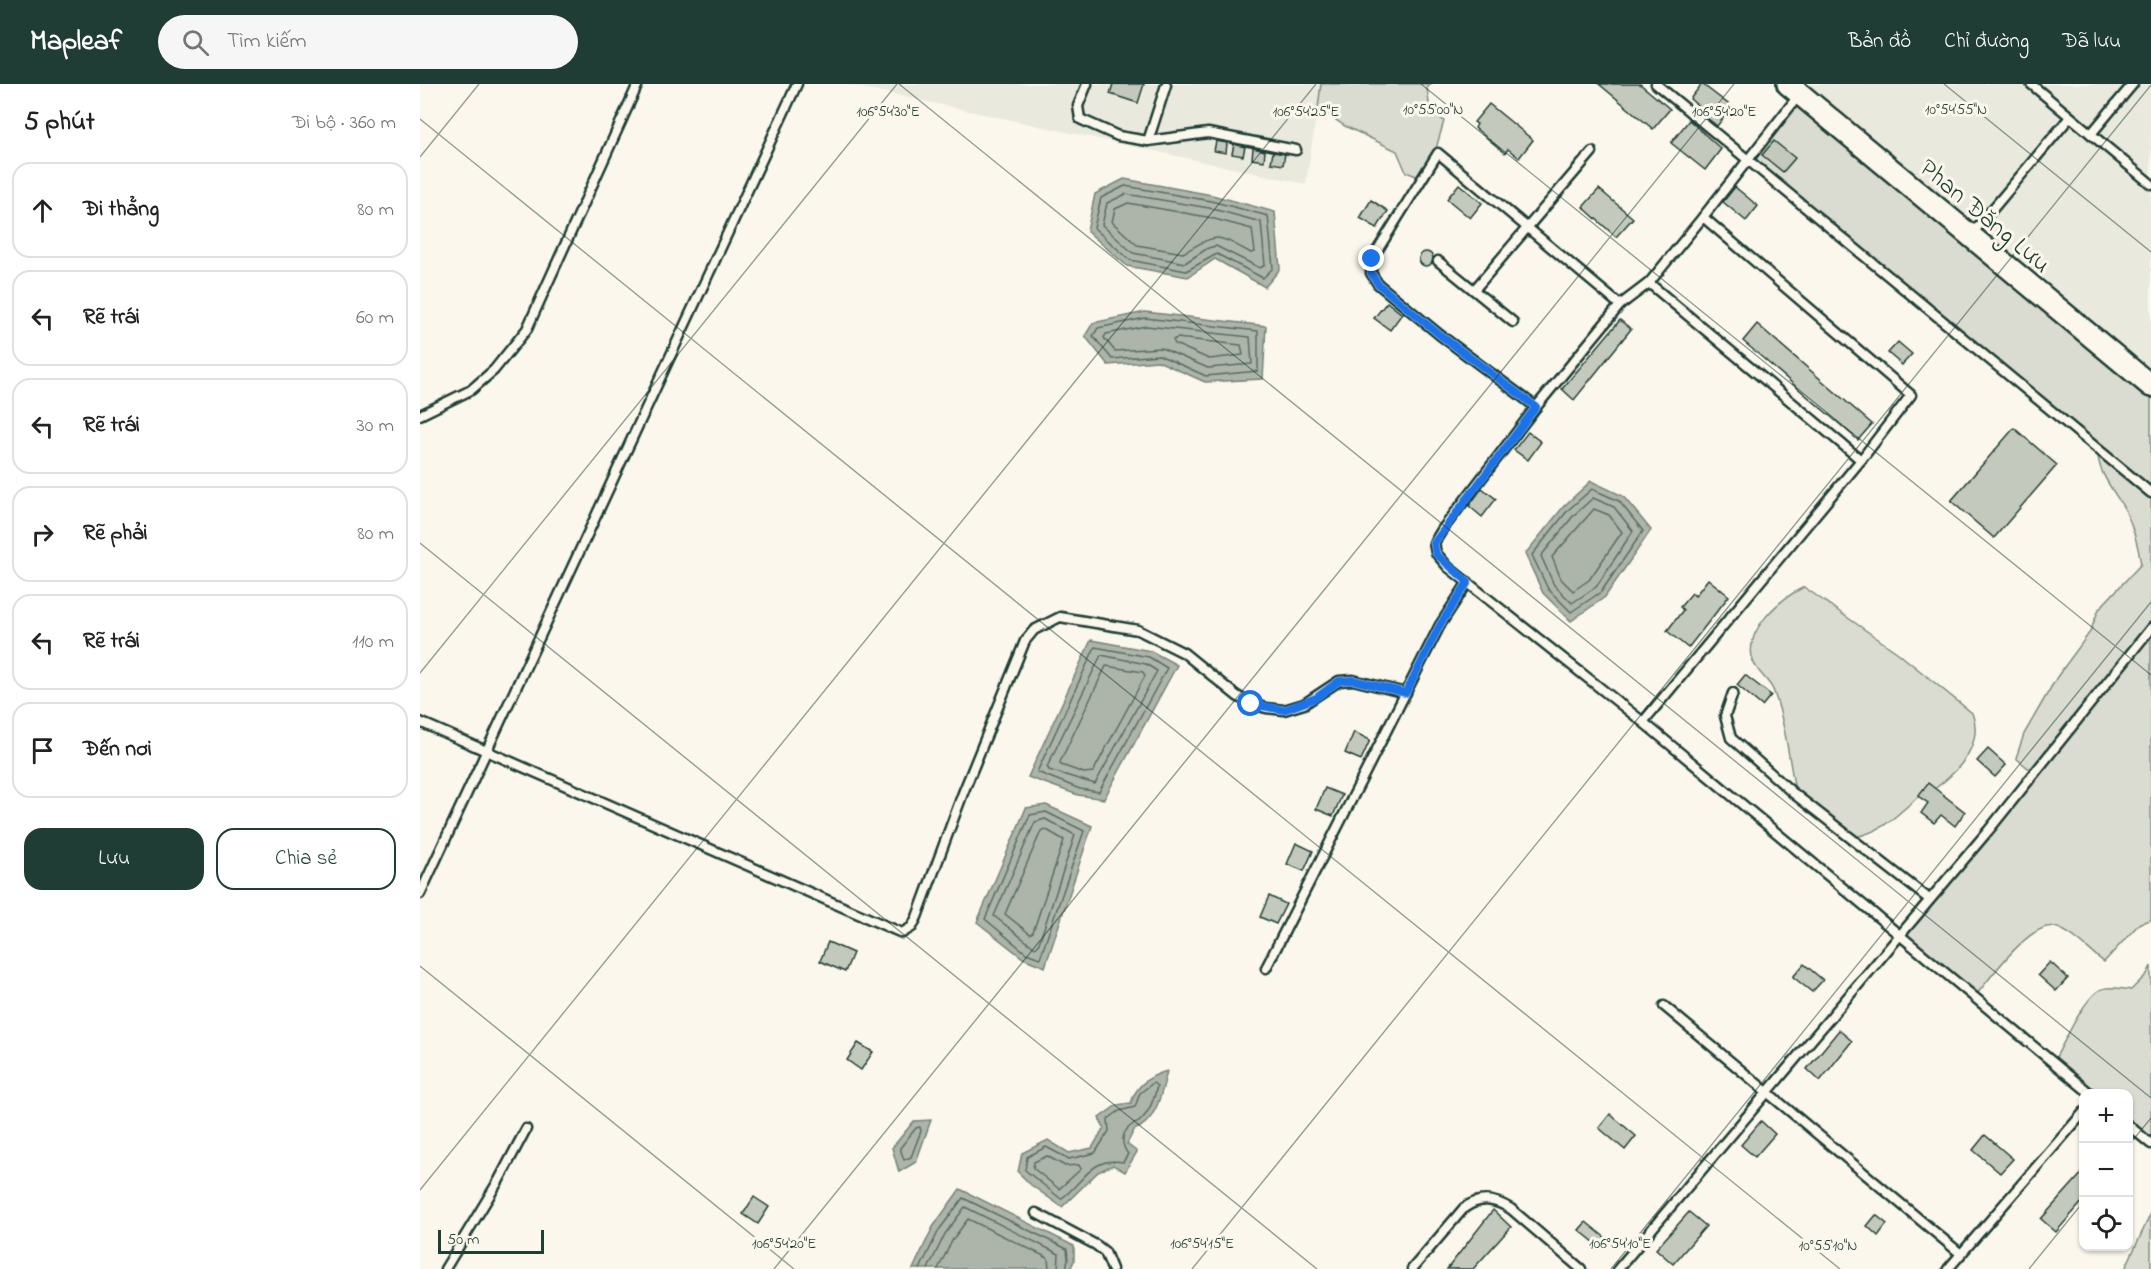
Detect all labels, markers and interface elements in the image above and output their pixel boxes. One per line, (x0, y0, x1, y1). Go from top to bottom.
search box (158, 15, 578, 69)
text: Mapleaf (30, 22, 122, 63)
icon: search (179, 26, 212, 59)
text: Tìm kiếm (227, 26, 307, 58)
text: Bản đồ (1848, 27, 1911, 57)
text: Chỉ đường (1944, 27, 2029, 57)
text: Đã lưu (2062, 27, 2121, 57)
text: 10°55'00"N (1403, 99, 1463, 121)
text: 10°54'55"N (1925, 99, 1987, 121)
text: 106°54'30"E (856, 101, 920, 123)
text: 106°54'25"E (1273, 101, 1339, 123)
text: 106°54'20"E (1692, 101, 1756, 123)
text: 5 phút (24, 104, 95, 142)
text: Đi bộ · 360 m (292, 109, 396, 138)
street label: Phan Đăng Lưu (1910, 151, 2058, 284)
icon: ahead (26, 194, 59, 227)
text: Đi thẳng (83, 194, 159, 226)
text: 80 m (357, 196, 394, 225)
route end (1358, 245, 1384, 271)
icon: left (26, 302, 59, 335)
text: Rẽ trái (83, 302, 140, 334)
text: 60 m (356, 304, 394, 333)
icon: left (26, 410, 59, 443)
text: Rẽ trái (83, 410, 140, 442)
text: 30 m (357, 412, 394, 441)
icon: right (26, 518, 59, 551)
text: Rẽ phải (83, 518, 147, 550)
text: 80 m (357, 520, 394, 549)
icon: left (26, 626, 59, 659)
text: Rẽ trái (83, 626, 140, 658)
text: 110 m (352, 628, 394, 657)
route start (1237, 690, 1263, 716)
icon: arrive (26, 734, 59, 767)
text: Đến nơi (83, 734, 152, 766)
button: Lưu (24, 828, 204, 890)
button: Chia sẻ (216, 828, 396, 890)
map controls (2079, 1089, 2133, 1251)
button: + (2079, 1089, 2133, 1143)
button: − (2079, 1143, 2133, 1197)
button: locate (2079, 1197, 2133, 1251)
scale bar (438, 1227, 544, 1254)
text: 50 m (447, 1228, 479, 1252)
text: 106°54'20"E (752, 1233, 816, 1255)
text: 106°54'15"E (1170, 1233, 1234, 1255)
text: 106°54'10"E (1589, 1233, 1651, 1255)
text: 10°55'10"N (1799, 1235, 1857, 1257)

